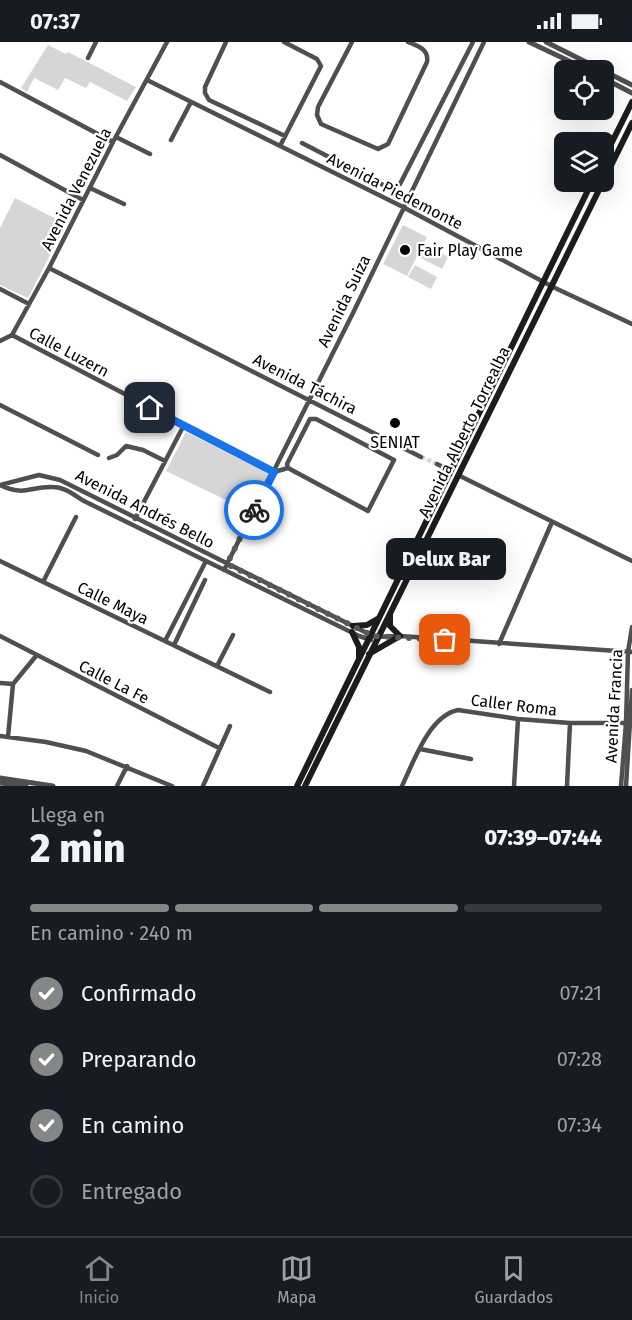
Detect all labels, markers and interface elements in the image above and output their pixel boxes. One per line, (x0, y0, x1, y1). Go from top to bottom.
text: 07:37 (30, 8, 80, 35)
map controls (554, 60, 614, 192)
button: locate (554, 60, 614, 120)
street label: Avenida Venezuela (37, 124, 115, 254)
button: layers (554, 132, 614, 192)
street label: Avenida Piedemonte (324, 149, 466, 233)
place label: Fair Play Game (417, 241, 523, 260)
marker: Fair Play Game (398, 243, 412, 257)
street label: Avenida Suiza (314, 252, 374, 350)
street label: Calle Luzern (26, 323, 112, 381)
street label: Avenida Alberto Torrealba (414, 343, 514, 521)
street label: Avenida Táchira (250, 350, 360, 418)
pin (124, 382, 175, 433)
icon: home (133, 391, 166, 424)
marker: SENIAT (388, 416, 402, 430)
place label: SENIAT (370, 433, 421, 452)
street label: Avenida Andrés Bello (72, 466, 218, 552)
courier (224, 480, 284, 540)
icon: bike (238, 494, 271, 527)
callout: Delux Bar (385, 538, 505, 580)
text: Delux Bar (402, 547, 490, 571)
street label: Calle Maya (74, 578, 152, 628)
pin (419, 614, 470, 665)
icon: bag (428, 623, 461, 656)
street label: Avenida Francia (602, 649, 626, 763)
street label: Calle La Fe (76, 656, 152, 708)
street label: Caller Roma (470, 690, 558, 720)
text: Llega en (30, 803, 105, 827)
text: 07:39–07:44 (484, 824, 602, 851)
text: 2 min (30, 826, 126, 872)
text: En camino · 240 m (30, 921, 193, 945)
icon: check (30, 977, 63, 1010)
text: Confirmado (81, 980, 197, 1007)
text: 07:21 (560, 981, 602, 1005)
icon: check (30, 1043, 63, 1076)
text: Preparando (81, 1046, 197, 1073)
text: 07:28 (557, 1047, 602, 1071)
icon: check (30, 1109, 63, 1142)
text: En camino (81, 1112, 184, 1139)
text: 07:34 (557, 1113, 602, 1137)
text: Entregado (81, 1178, 182, 1205)
tab: Inicio (79, 1252, 119, 1307)
tab: Mapa (277, 1252, 316, 1307)
tab: Guardados (474, 1252, 553, 1307)

